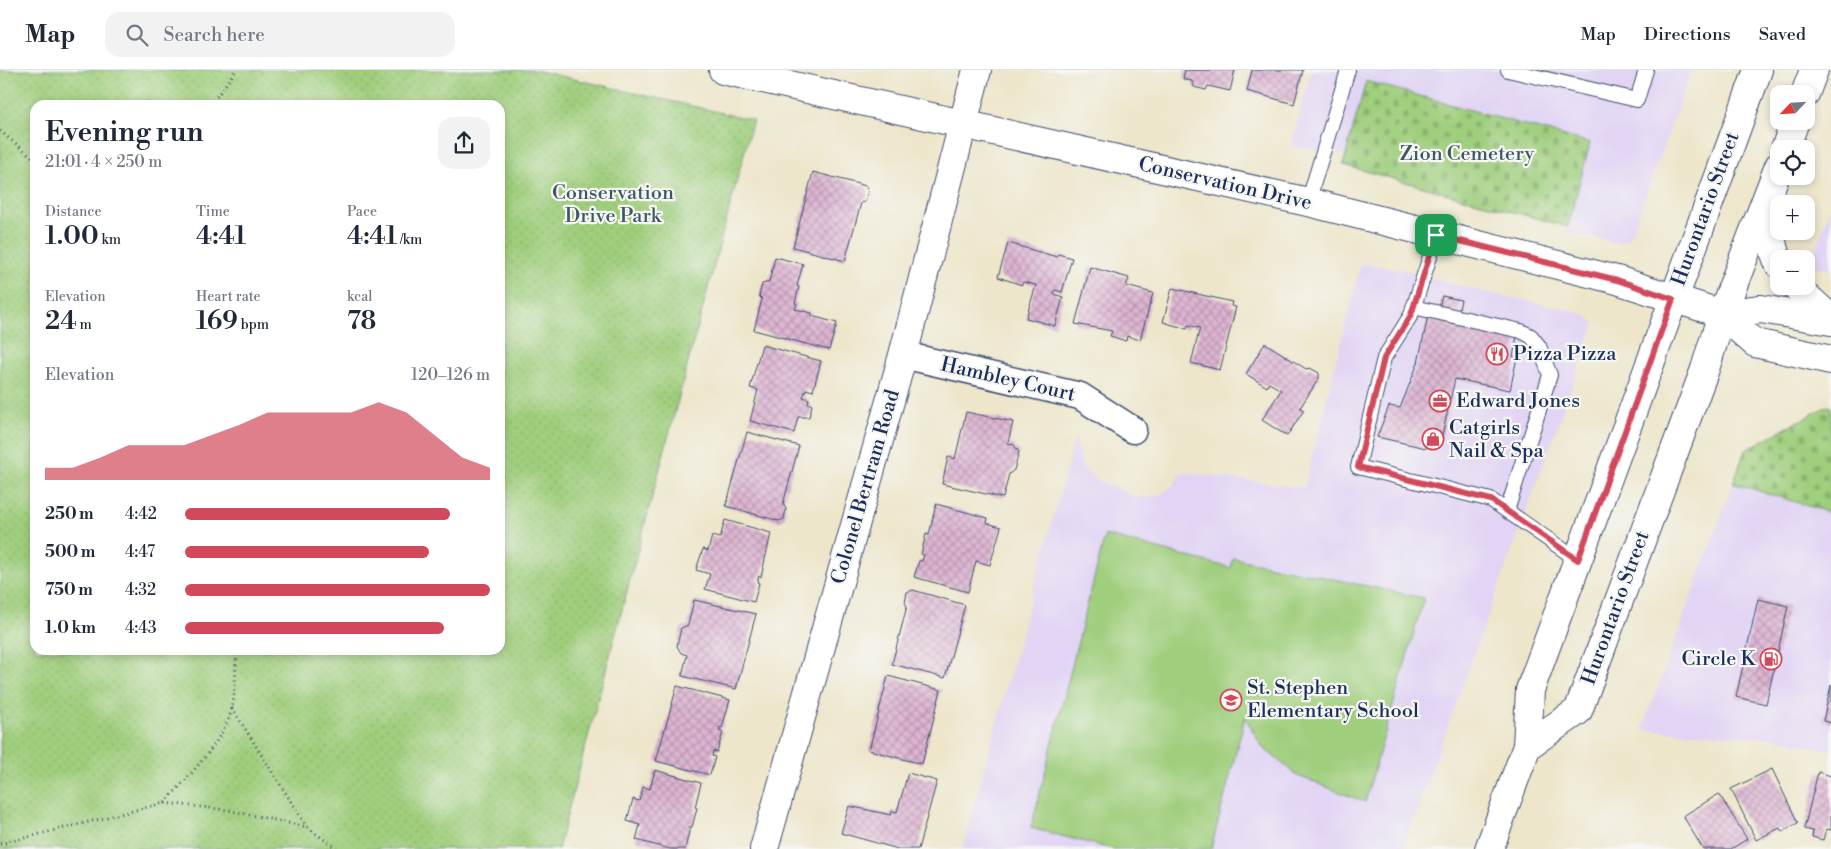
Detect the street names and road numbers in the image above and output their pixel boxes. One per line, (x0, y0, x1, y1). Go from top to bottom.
street label: Hurontario Street (1667, 129, 1745, 289)
street label: Conservation Drive (1136, 152, 1314, 216)
street label: Hambley Court (938, 352, 1078, 408)
street label: Colonel Bertram Road (826, 386, 906, 587)
street label: Hurontario Street (1577, 528, 1655, 688)

